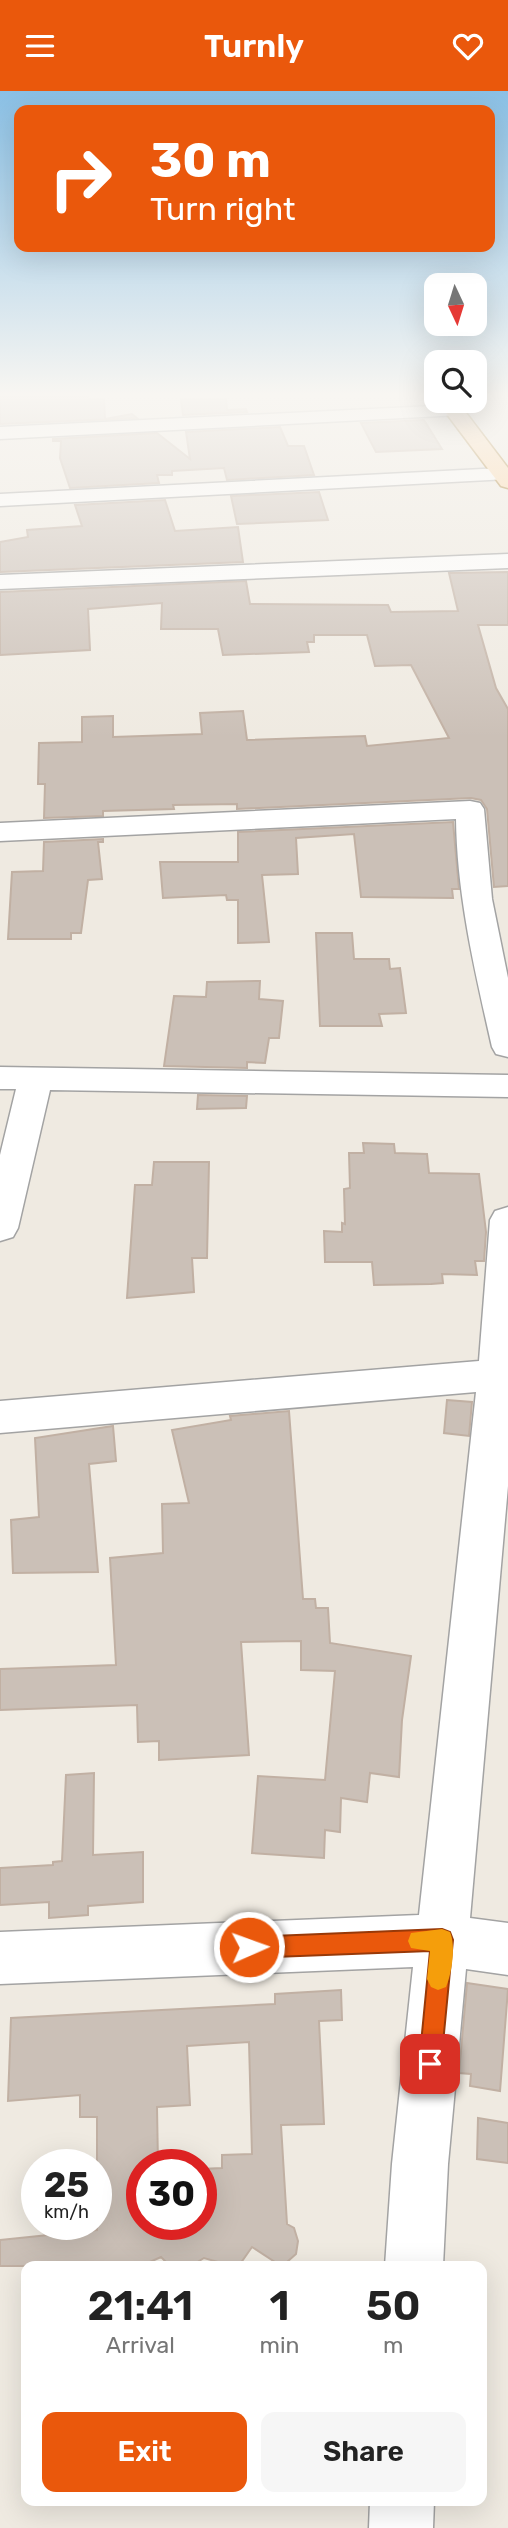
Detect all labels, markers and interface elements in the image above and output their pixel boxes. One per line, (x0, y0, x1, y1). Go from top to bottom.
icon: menu (21, 27, 59, 65)
text: Turnly (204, 27, 304, 65)
icon: heart (449, 27, 487, 65)
text: 30 m (150, 131, 271, 189)
icon: right (35, 133, 126, 224)
text: Turn right (150, 190, 295, 228)
north arrow (424, 273, 486, 336)
map controls (424, 273, 487, 413)
button: search (424, 350, 487, 413)
position arrow (212, 1910, 286, 1984)
pin (400, 2034, 460, 2094)
icon: arrive (411, 2045, 449, 2083)
speed limit sign: 30 (126, 2149, 217, 2240)
text: 25 (44, 2164, 89, 2206)
text: km/h (44, 2201, 89, 2223)
text: 21:41 (87, 2281, 193, 2331)
text: 1 (270, 2281, 290, 2331)
text: 50 (366, 2281, 421, 2331)
text: Arrival (106, 2331, 175, 2359)
text: min (260, 2331, 300, 2359)
text: m (383, 2331, 403, 2359)
button: Exit (42, 2412, 247, 2492)
button: Share (261, 2412, 466, 2492)

